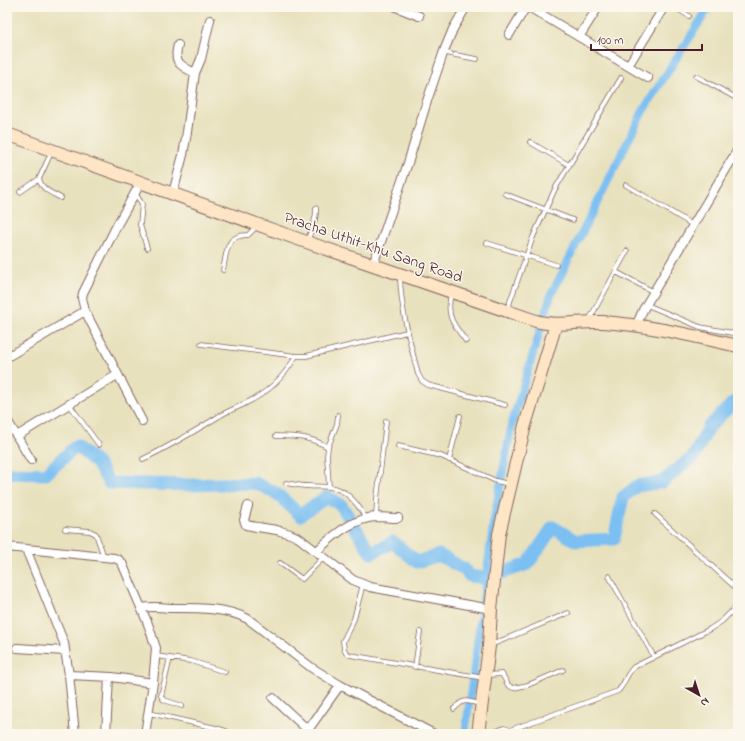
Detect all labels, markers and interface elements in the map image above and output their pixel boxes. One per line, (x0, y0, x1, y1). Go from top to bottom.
scale bar (591, 26, 702, 52)
text: 100 m (597, 32, 624, 50)
street label: Pracha Uthit-Khu Sang Road (280, 206, 466, 290)
north arrow (679, 675, 719, 715)
text: N (697, 693, 713, 711)

